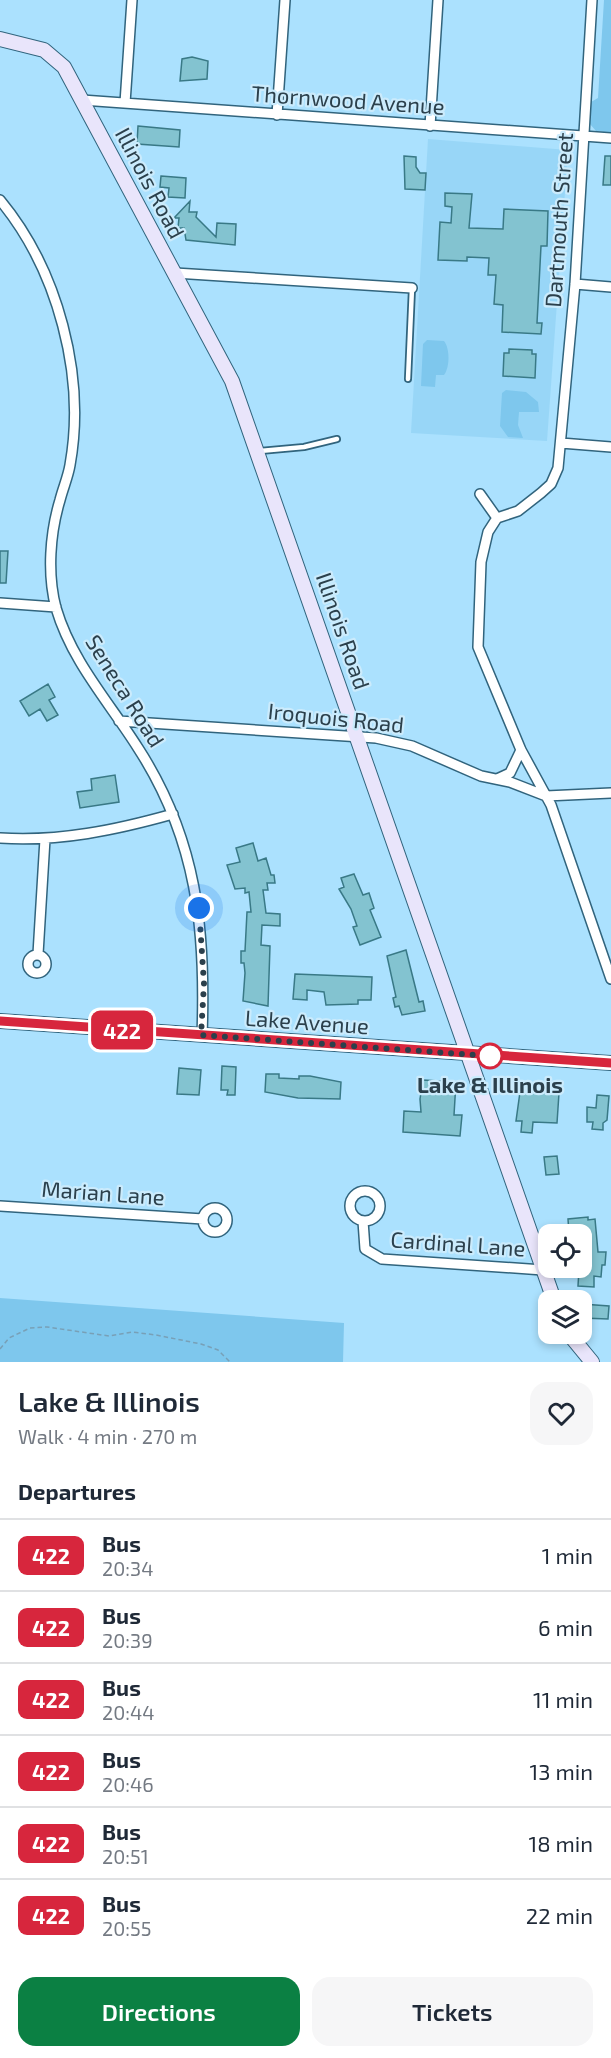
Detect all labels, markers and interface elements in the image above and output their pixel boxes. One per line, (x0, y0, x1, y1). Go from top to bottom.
street label: Thornwood Avenue (251, 79, 445, 119)
street label: Illinois Road (111, 123, 191, 242)
street label: Dartmouth Street (539, 132, 577, 308)
street label: Illinois Road (312, 569, 376, 692)
street label: Seneca Road (81, 630, 171, 751)
street label: Iroquois Road (267, 697, 405, 737)
your location (184, 893, 214, 923)
street label: Lake Avenue (244, 1004, 370, 1038)
line badge: 422 (88, 1010, 156, 1050)
text: 422 (103, 1018, 141, 1043)
marker: Lake & Illinois (477, 1043, 503, 1069)
place label: Lake & Illinois (417, 1071, 563, 1097)
street label: Marian Lane (41, 1175, 166, 1209)
map controls (538, 1224, 592, 1344)
button: locate (538, 1224, 592, 1278)
street label: Cardinal Lane (390, 1225, 526, 1261)
button: layers (538, 1290, 592, 1344)
button: heart (530, 1382, 593, 1445)
text: Lake & Illinois (18, 1384, 200, 1418)
text: Walk · 4 min · 270 m (18, 1424, 197, 1448)
text: Departures (18, 1478, 136, 1504)
text: Bus (102, 1530, 141, 1556)
text: 1 min (542, 1542, 593, 1568)
text: 422 (32, 1543, 70, 1568)
text: 20:34 (102, 1556, 153, 1580)
text: Bus (102, 1602, 141, 1628)
text: 6 min (538, 1614, 593, 1640)
text: 422 (32, 1615, 70, 1640)
text: 20:39 (102, 1628, 153, 1652)
text: Bus (102, 1674, 141, 1700)
text: 11 min (533, 1686, 593, 1712)
text: 422 (32, 1687, 70, 1712)
text: 20:44 (102, 1700, 155, 1724)
text: Bus (102, 1746, 141, 1772)
text: 13 min (530, 1758, 593, 1784)
text: 422 (32, 1759, 70, 1784)
text: 20:46 (102, 1772, 154, 1796)
text: Bus (102, 1818, 141, 1844)
text: 18 min (528, 1830, 593, 1856)
text: 422 (32, 1831, 70, 1856)
text: 20:51 (102, 1844, 149, 1868)
text: Bus (102, 1890, 141, 1916)
text: 22 min (526, 1902, 593, 1928)
text: 422 (32, 1903, 70, 1928)
text: 20:55 (102, 1916, 151, 1940)
button: Directions (18, 1977, 300, 2046)
button: Tickets (312, 1977, 593, 2046)

